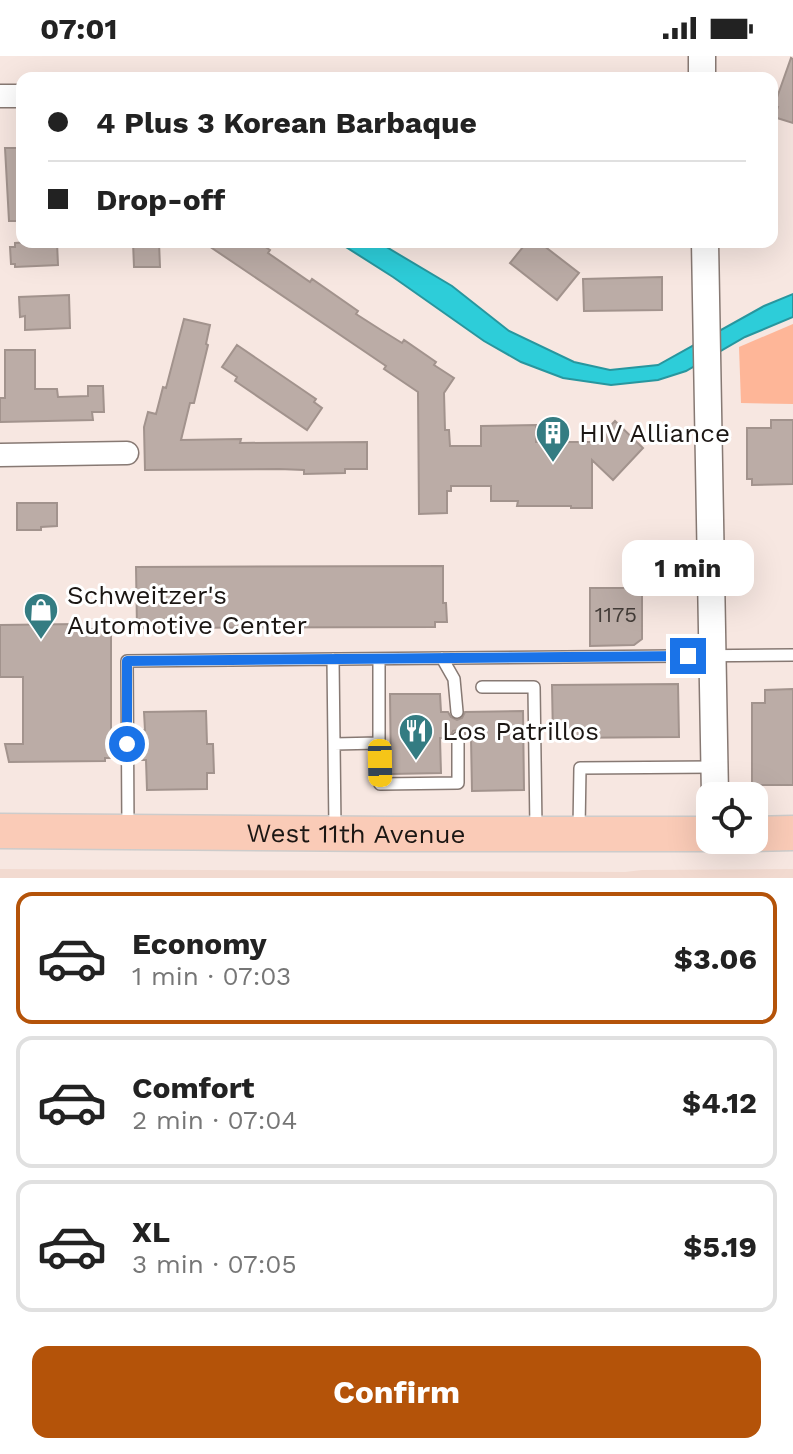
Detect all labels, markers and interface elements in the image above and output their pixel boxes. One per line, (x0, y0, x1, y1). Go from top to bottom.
text: 07:01 (40, 11, 118, 46)
text: 4 Plus 3 Korean Barbaque (96, 105, 477, 140)
text: Drop-off (96, 182, 225, 217)
building icon: HIV Alliance (534, 414, 572, 464)
place label: HIV Alliance (579, 418, 730, 448)
callout: 1 min (622, 540, 754, 596)
text: 1 min (655, 553, 721, 583)
place label: Schweitzer's Automotive Center (67, 580, 307, 640)
shop icon: Schweitzer's Automotive Center (22, 591, 60, 641)
house number: 1175 (595, 602, 637, 627)
route end (670, 638, 706, 674)
restaurant icon: Los Patrillos (397, 712, 435, 762)
place label: Los Patrillos (442, 716, 599, 746)
route start (109, 726, 145, 762)
car (368, 739, 392, 787)
map controls (696, 782, 768, 854)
button: locate (696, 782, 768, 854)
street label: West 11th Avenue (246, 818, 466, 849)
icon: car (36, 922, 108, 994)
text: Economy (132, 926, 267, 961)
text: $3.06 (674, 941, 757, 976)
text: 1 min · 07:03 (132, 961, 291, 991)
icon: car (36, 1066, 108, 1138)
text: Comfort (132, 1070, 254, 1105)
text: $4.12 (682, 1085, 757, 1120)
text: 2 min · 07:04 (132, 1105, 297, 1135)
icon: car (36, 1210, 108, 1282)
text: XL (132, 1214, 170, 1249)
text: $5.19 (683, 1229, 757, 1264)
text: 3 min · 07:05 (132, 1249, 297, 1279)
button: Confirm (32, 1346, 761, 1438)

